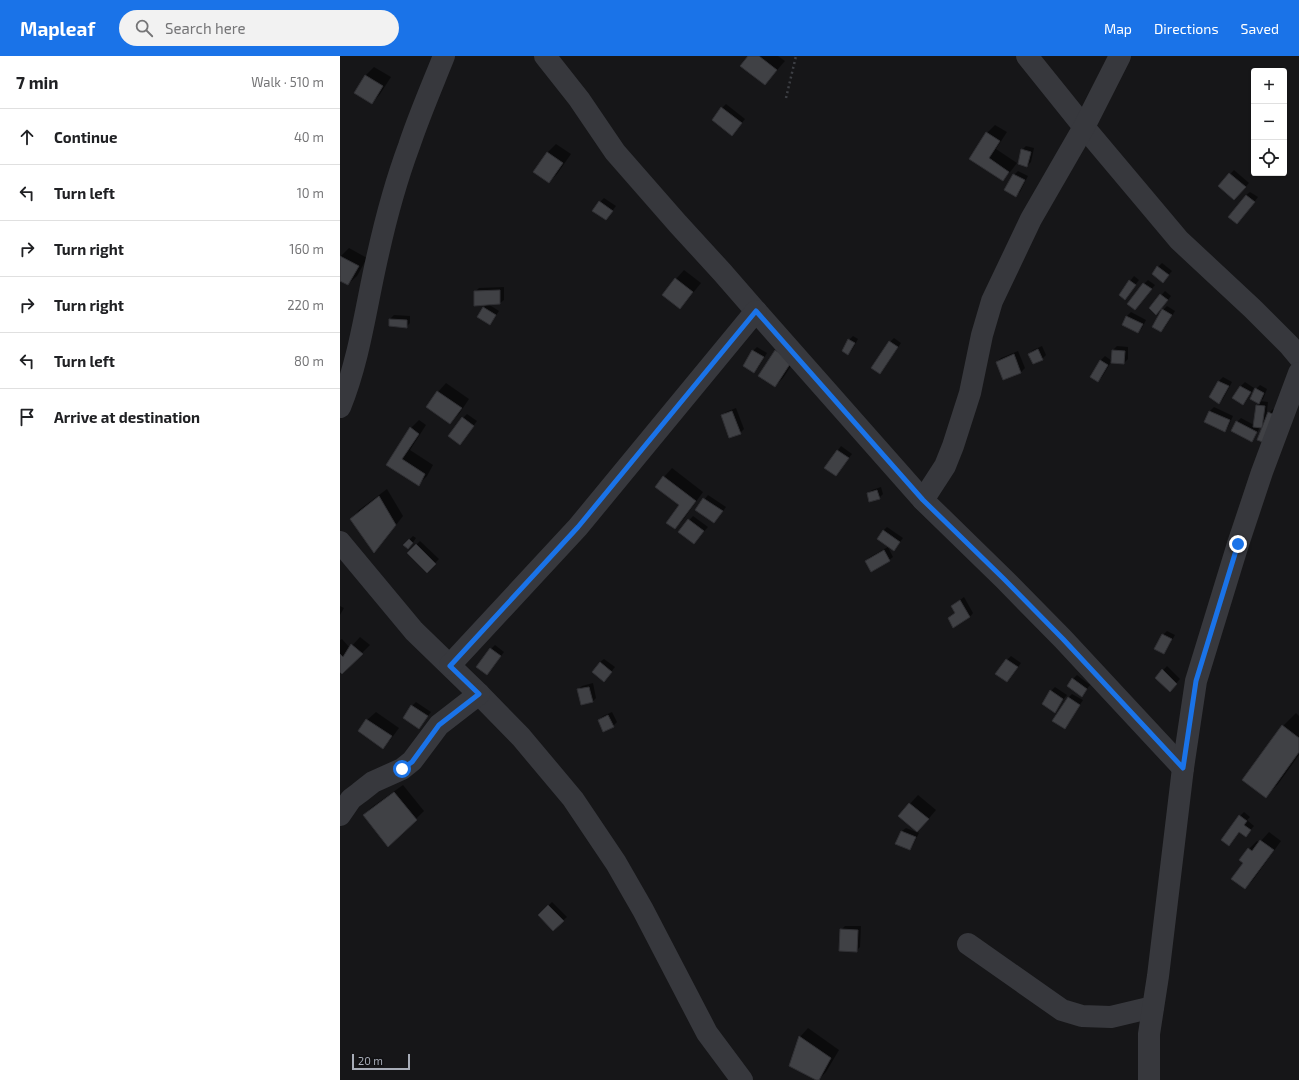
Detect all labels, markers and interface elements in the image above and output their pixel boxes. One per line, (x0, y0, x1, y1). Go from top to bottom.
search box (119, 10, 399, 46)
text: Mapleaf (20, 17, 95, 40)
icon: search (133, 17, 155, 39)
text: Search here (165, 19, 246, 37)
text: Map (1104, 20, 1132, 37)
text: Directions (1154, 20, 1219, 37)
text: Saved (1241, 20, 1279, 37)
map controls (1251, 68, 1287, 176)
button: + (1251, 68, 1287, 104)
text: 7 min (16, 72, 59, 92)
text: Walk · 510 m (251, 74, 324, 90)
button: − (1251, 104, 1287, 140)
icon: ahead (16, 126, 38, 148)
text: Continue (54, 128, 117, 146)
text: 40 m (294, 129, 324, 145)
button: locate (1251, 140, 1287, 176)
icon: left (16, 182, 38, 204)
text: Turn left (54, 184, 115, 202)
text: 10 m (297, 185, 324, 201)
icon: right (16, 238, 38, 260)
text: Turn right (54, 240, 124, 258)
text: 160 m (289, 241, 324, 257)
icon: right (16, 294, 38, 316)
text: Turn right (54, 296, 124, 314)
text: 220 m (287, 297, 324, 313)
icon: left (16, 350, 38, 372)
text: Turn left (54, 352, 115, 370)
text: 80 m (294, 353, 324, 369)
icon: arrive (16, 406, 38, 428)
text: Arrive at destination (54, 408, 200, 426)
route end (1229, 535, 1247, 553)
route start (393, 760, 411, 778)
scale bar (352, 1052, 410, 1071)
text: 20 m (358, 1054, 383, 1067)

